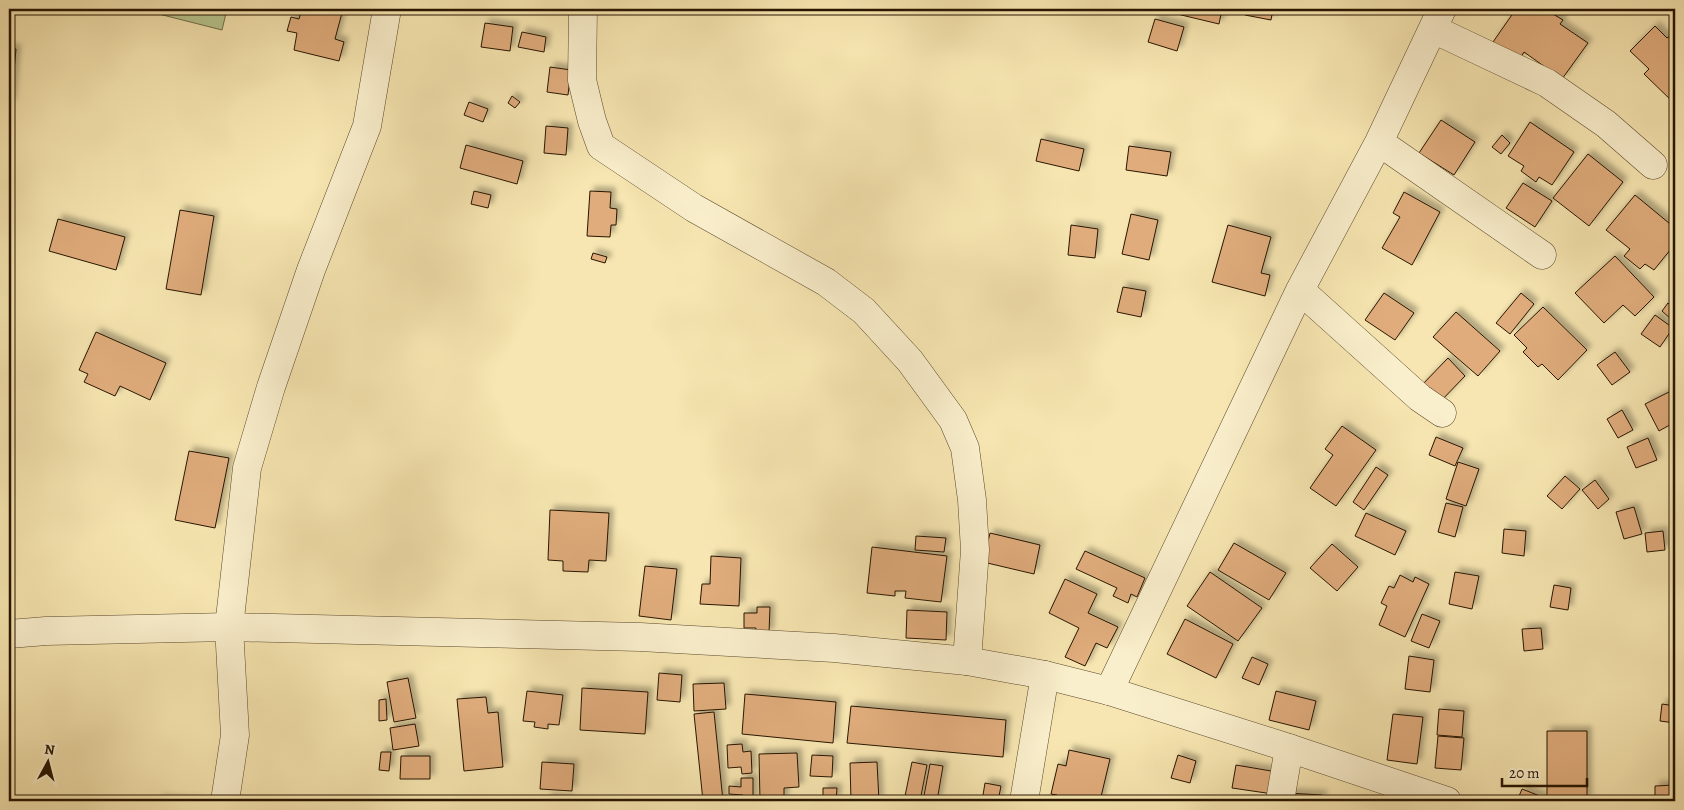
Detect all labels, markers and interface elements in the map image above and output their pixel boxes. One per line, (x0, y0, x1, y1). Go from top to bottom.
north arrow (22, 738, 72, 788)
text: N (43, 740, 56, 760)
scale bar (1502, 755, 1586, 787)
text: 20 m (1509, 763, 1540, 783)

